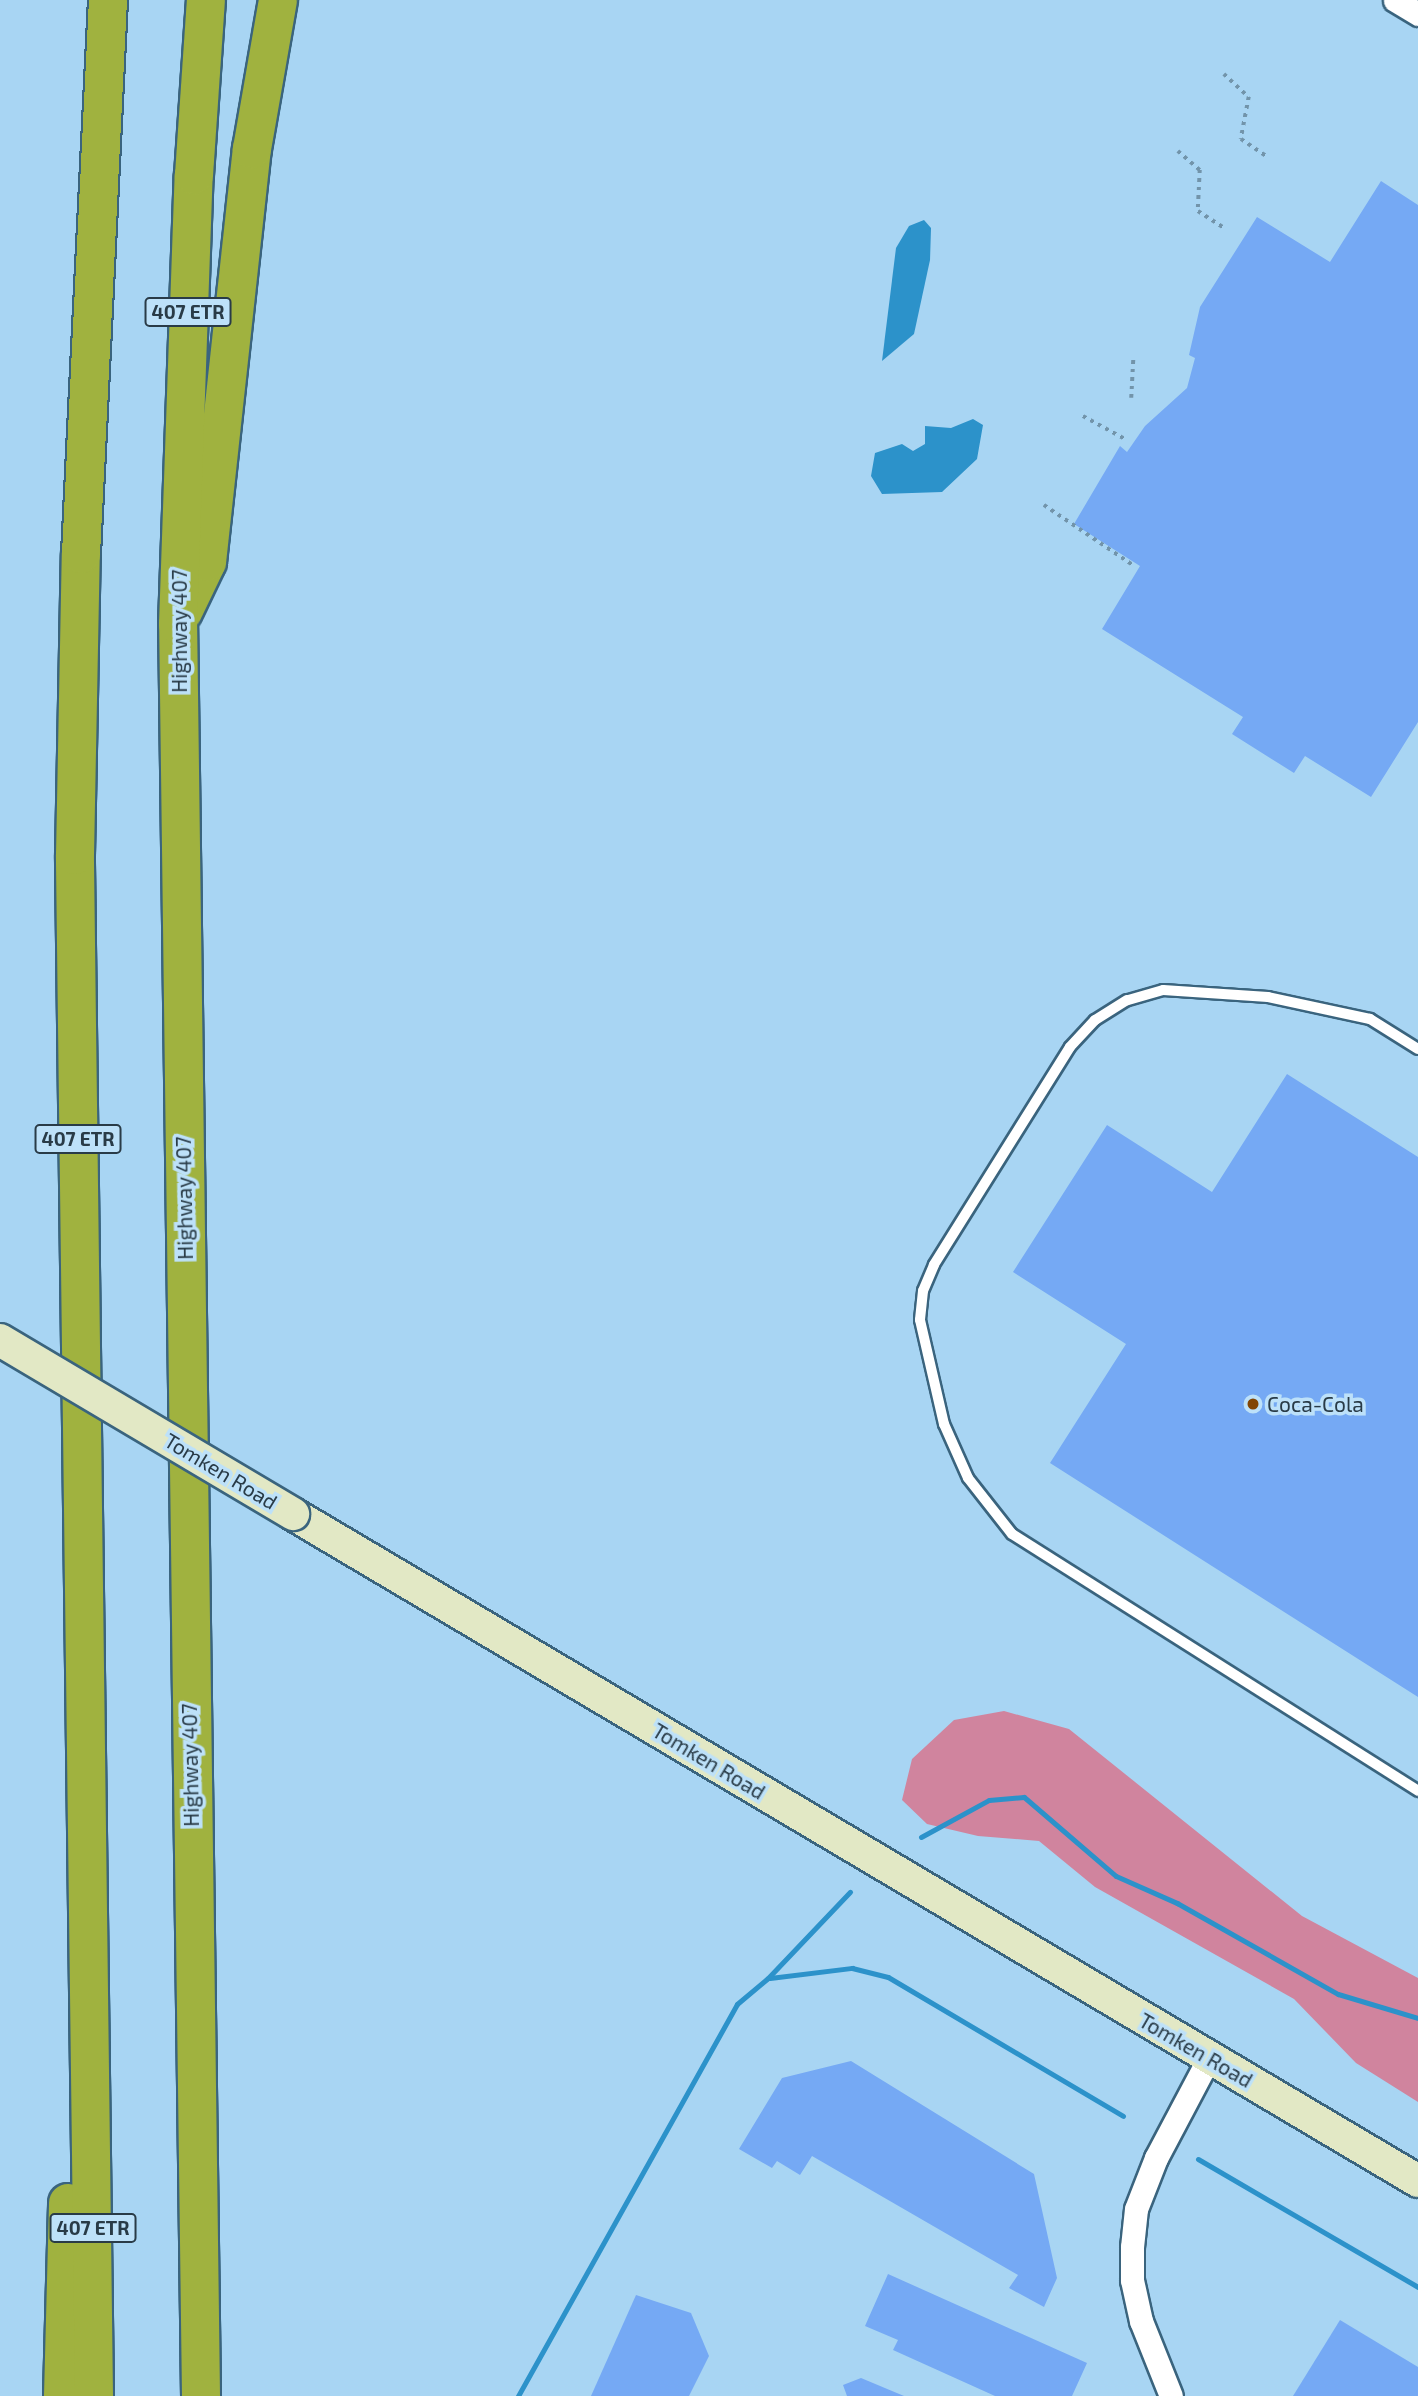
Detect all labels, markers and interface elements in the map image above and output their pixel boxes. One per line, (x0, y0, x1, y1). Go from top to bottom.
road number: 407 ETR (144, 296, 232, 328)
street label: Highway 407 (166, 569, 192, 693)
road number: 407 ETR (34, 1124, 122, 1154)
street label: Highway 407 (170, 1136, 198, 1260)
place label: Coca-Cola (1267, 1391, 1364, 1417)
marker: Coca-Cola (1245, 1396, 1261, 1412)
street label: Tomken Road (160, 1427, 282, 1515)
street label: Highway 407 (176, 1703, 204, 1827)
street label: Tomken Road (648, 1717, 770, 1805)
street label: Tomken Road (1135, 2007, 1257, 2093)
road number: 407 ETR (49, 2212, 137, 2244)

